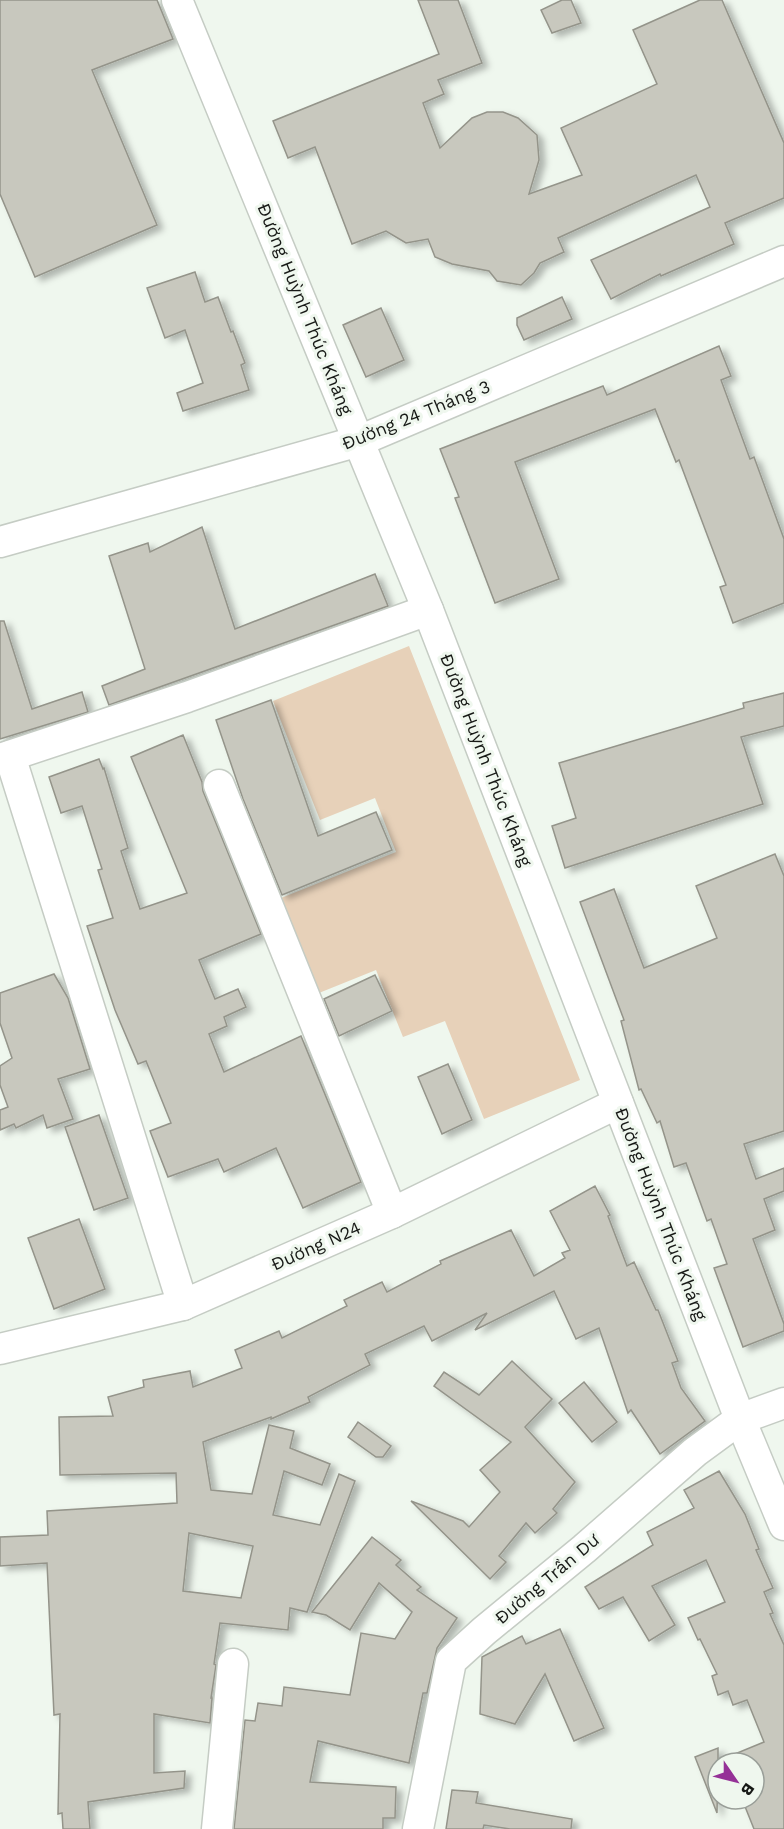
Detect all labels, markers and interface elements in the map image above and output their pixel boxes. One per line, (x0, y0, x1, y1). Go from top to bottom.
street label: Đường Huỳnh Thúc Kháng (253, 200, 358, 418)
street label: Đường 24 Tháng 3 (339, 375, 493, 454)
street label: Đường Huỳnh Thúc Kháng (436, 650, 537, 870)
street label: Đường Huỳnh Thúc Kháng (611, 1104, 712, 1324)
street label: Đường N24 (268, 1216, 364, 1275)
street label: Đường Trần Dư (490, 1528, 604, 1628)
north arrow (706, 1751, 766, 1811)
text: B (737, 1779, 759, 1799)

